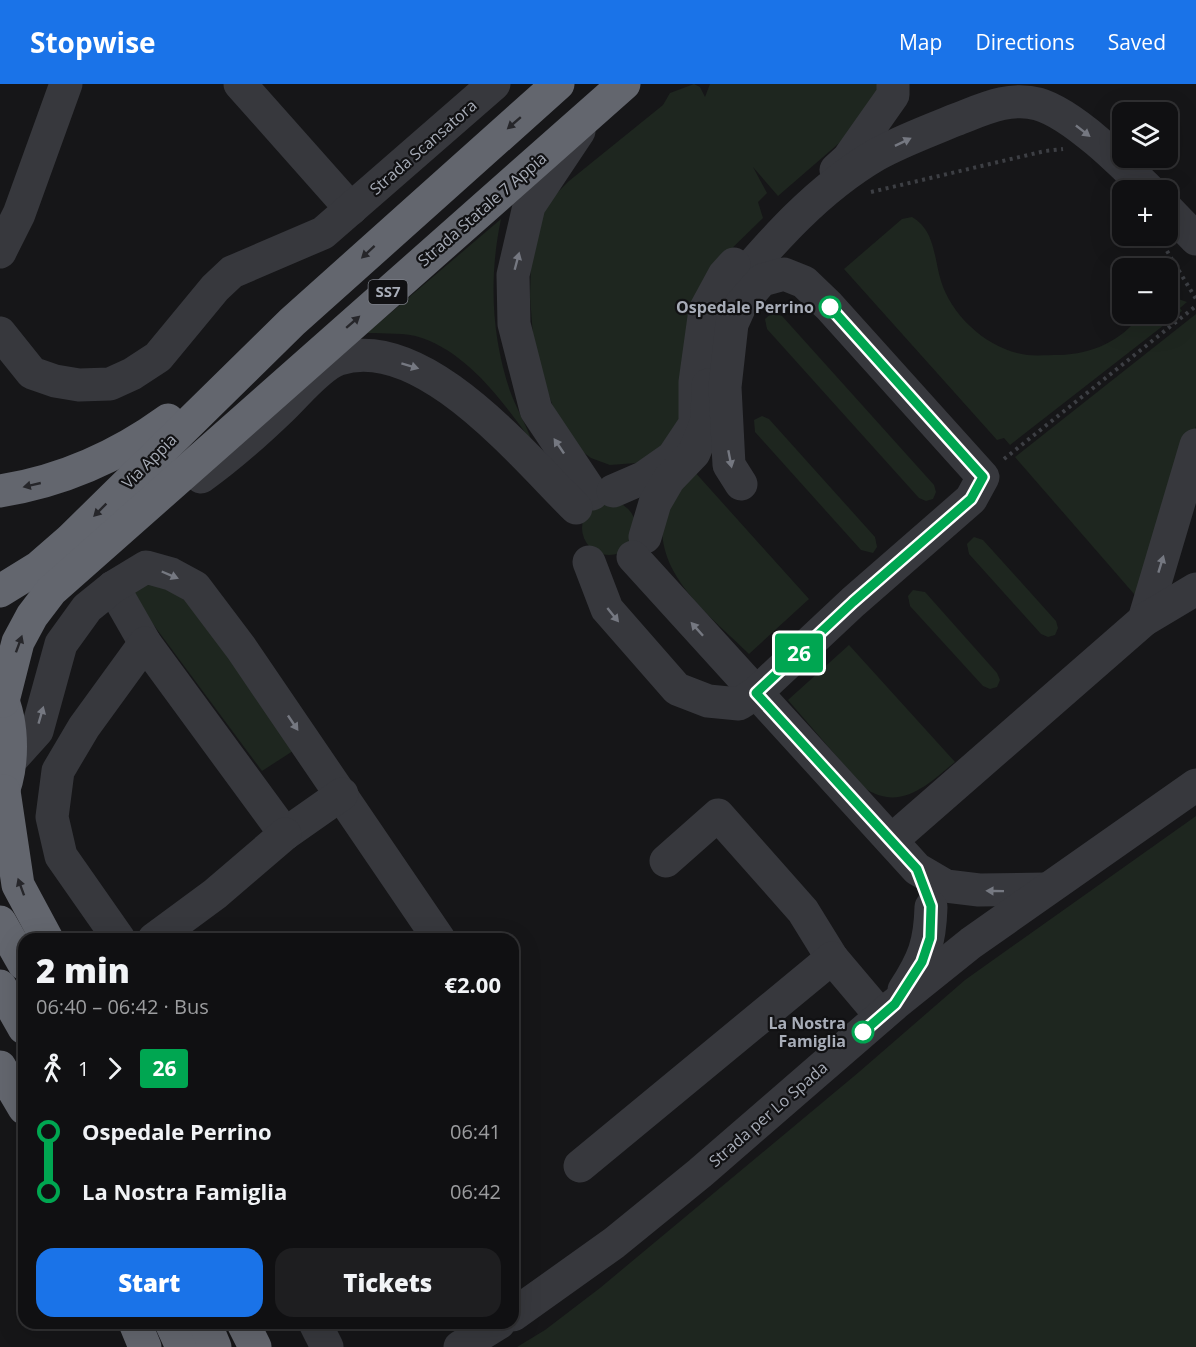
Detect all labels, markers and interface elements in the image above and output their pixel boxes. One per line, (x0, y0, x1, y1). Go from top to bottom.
text: Stopwise (30, 23, 156, 61)
text: Map (899, 28, 942, 56)
text: Directions (975, 28, 1075, 56)
text: Saved (1108, 28, 1166, 56)
street label: Strada Scansatora (365, 94, 481, 200)
map controls (1112, 102, 1178, 324)
button: layers (1112, 102, 1178, 168)
one-way arrow (507, 116, 522, 129)
one-way arrow (1075, 125, 1090, 137)
one-way arrow (895, 137, 912, 146)
street label: Strada Statale 7 Appia (413, 147, 551, 271)
button: + (1112, 180, 1178, 246)
one-way arrow (361, 245, 376, 258)
one-way arrow (513, 252, 522, 270)
button: − (1112, 258, 1178, 324)
road number: SS7 (368, 280, 408, 304)
place label: Ospedale Perrino (676, 296, 814, 318)
marker: Ospedale Perrino (819, 296, 841, 318)
one-way arrow (345, 316, 360, 329)
one-way arrow (401, 362, 419, 371)
street label: Via Appia (117, 429, 181, 493)
one-way arrow (553, 438, 565, 454)
one-way arrow (726, 450, 735, 469)
one-way arrow (22, 481, 41, 491)
one-way arrow (93, 502, 107, 517)
one-way arrow (1157, 555, 1166, 573)
one-way arrow (162, 570, 180, 580)
one-way arrow (607, 607, 620, 623)
one-way arrow (691, 622, 704, 637)
line badge: 26 (772, 634, 826, 672)
one-way arrow (14, 635, 24, 653)
text: 26 (787, 639, 811, 667)
one-way arrow (37, 706, 46, 724)
one-way arrow (287, 715, 299, 731)
one-way arrow (15, 878, 25, 896)
one-way arrow (986, 886, 1005, 895)
text: 2 min (36, 948, 130, 993)
text: €2.00 (444, 969, 501, 999)
text: 06:40 – 06:42 · Bus (36, 993, 209, 1020)
place label: La Nostra Famiglia (768, 1012, 846, 1052)
marker: La Nostra Famiglia (852, 1021, 874, 1043)
icon: walk (36, 1052, 69, 1085)
icon: forward (98, 1052, 131, 1085)
text: 26 (152, 1054, 176, 1082)
text: 1 (78, 1055, 89, 1082)
street label: Strada per Lo Spada (704, 1056, 832, 1172)
text: Ospedale Perrino (82, 1116, 272, 1146)
text: 06:41 (450, 1118, 501, 1145)
text: La Nostra Famiglia (82, 1176, 287, 1206)
text: 06:42 (450, 1178, 501, 1205)
button: Start (36, 1248, 263, 1317)
button: Tickets (275, 1248, 501, 1317)

